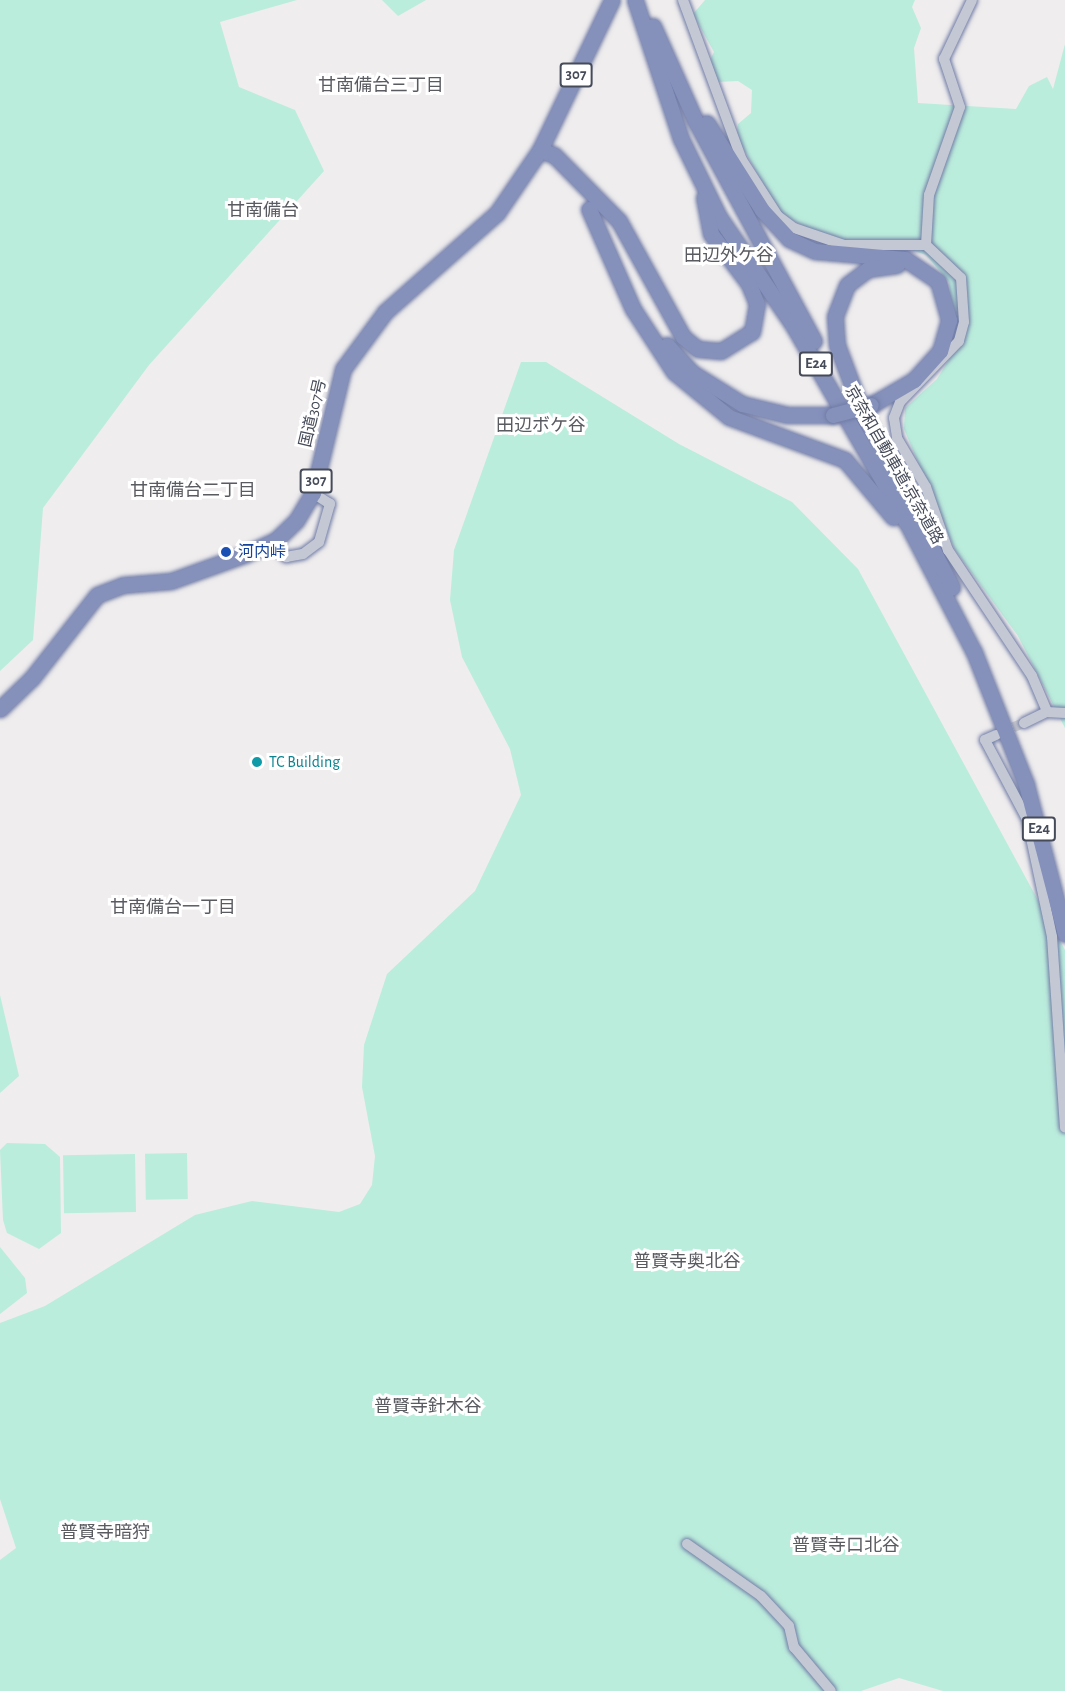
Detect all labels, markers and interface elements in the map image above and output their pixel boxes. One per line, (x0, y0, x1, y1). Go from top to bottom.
road number: 307 (560, 63, 592, 87)
district label: 甘南備台三丁目 (318, 75, 444, 97)
district label: 甘南備台 (227, 200, 299, 222)
district label: 田辺外ケ谷 (684, 245, 774, 267)
road number: E24 (798, 352, 834, 376)
street label: 国道307号 (296, 377, 330, 449)
street label: 京奈和自動車道;京奈道路 (841, 382, 947, 548)
district label: 田辺ボケ谷 (496, 415, 586, 437)
road number: 307 (300, 469, 332, 493)
district label: 甘南備台二丁目 (130, 480, 256, 502)
place label: 河内峠 (238, 542, 286, 562)
marker: 河内峠 (219, 545, 233, 559)
place label: TC Building (269, 752, 340, 772)
marker: TC Building (250, 755, 264, 769)
road number: E24 (1021, 817, 1057, 841)
district label: 甘南備台一丁目 (110, 897, 236, 919)
district label: 普賢寺奥北谷 (633, 1251, 741, 1273)
district label: 普賢寺針木谷 (374, 1396, 482, 1418)
district label: 普賢寺暗狩 (60, 1522, 150, 1544)
district label: 普賢寺口北谷 (792, 1535, 900, 1557)

